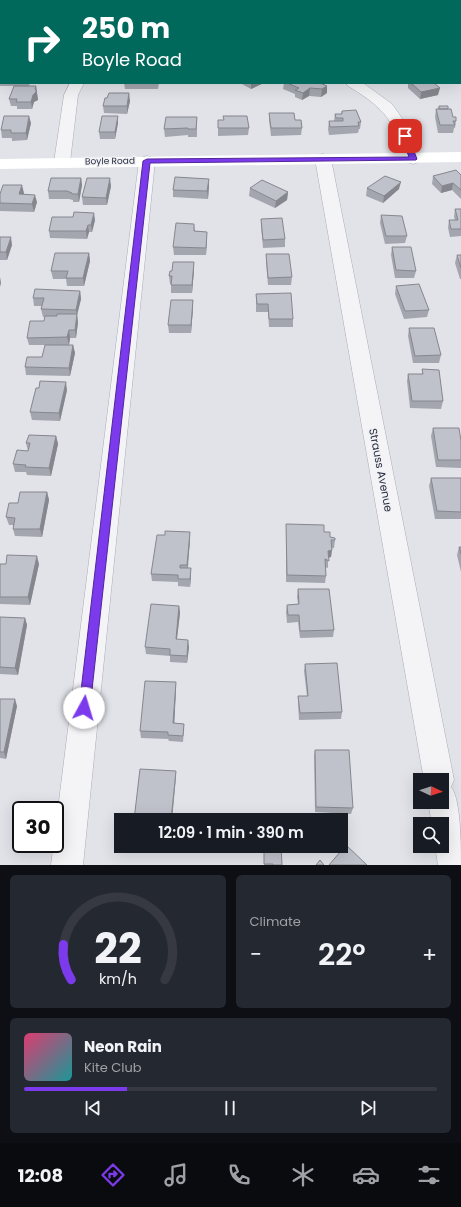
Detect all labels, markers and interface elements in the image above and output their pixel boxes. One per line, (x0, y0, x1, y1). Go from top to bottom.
text: 250 m (82, 9, 170, 48)
icon: right (16, 16, 68, 68)
text: Boyle Road (82, 47, 182, 72)
pin (388, 119, 422, 153)
icon: arrive (394, 125, 416, 147)
street label: Boyle Road (85, 155, 135, 167)
street label: Strauss Avenue (365, 427, 397, 513)
position arrow (63, 687, 105, 729)
north arrow (413, 773, 449, 809)
map controls (413, 773, 449, 853)
speed limit sign: 30 (12, 801, 64, 853)
button: search (413, 817, 449, 853)
text: 12:09 · 1 min · 390 m (158, 822, 304, 843)
text: Climate (250, 912, 301, 931)
text: 22 (94, 918, 142, 977)
text: 22° (318, 933, 366, 976)
text: − (250, 939, 262, 970)
text: + (422, 939, 437, 970)
text: km/h (99, 968, 137, 988)
text: Neon Rain (84, 1036, 162, 1057)
text: Kite Club (84, 1058, 142, 1077)
icon: previous (82, 1097, 104, 1119)
icon: pause (219, 1097, 241, 1119)
icon: next (357, 1097, 379, 1119)
icon: directions (99, 1161, 127, 1189)
icon: music (162, 1161, 190, 1189)
icon: phone (225, 1161, 253, 1189)
icon: climate (289, 1161, 317, 1189)
icon: car (352, 1161, 380, 1189)
icon: filters (415, 1161, 443, 1189)
text: 12:08 (18, 1163, 63, 1188)

